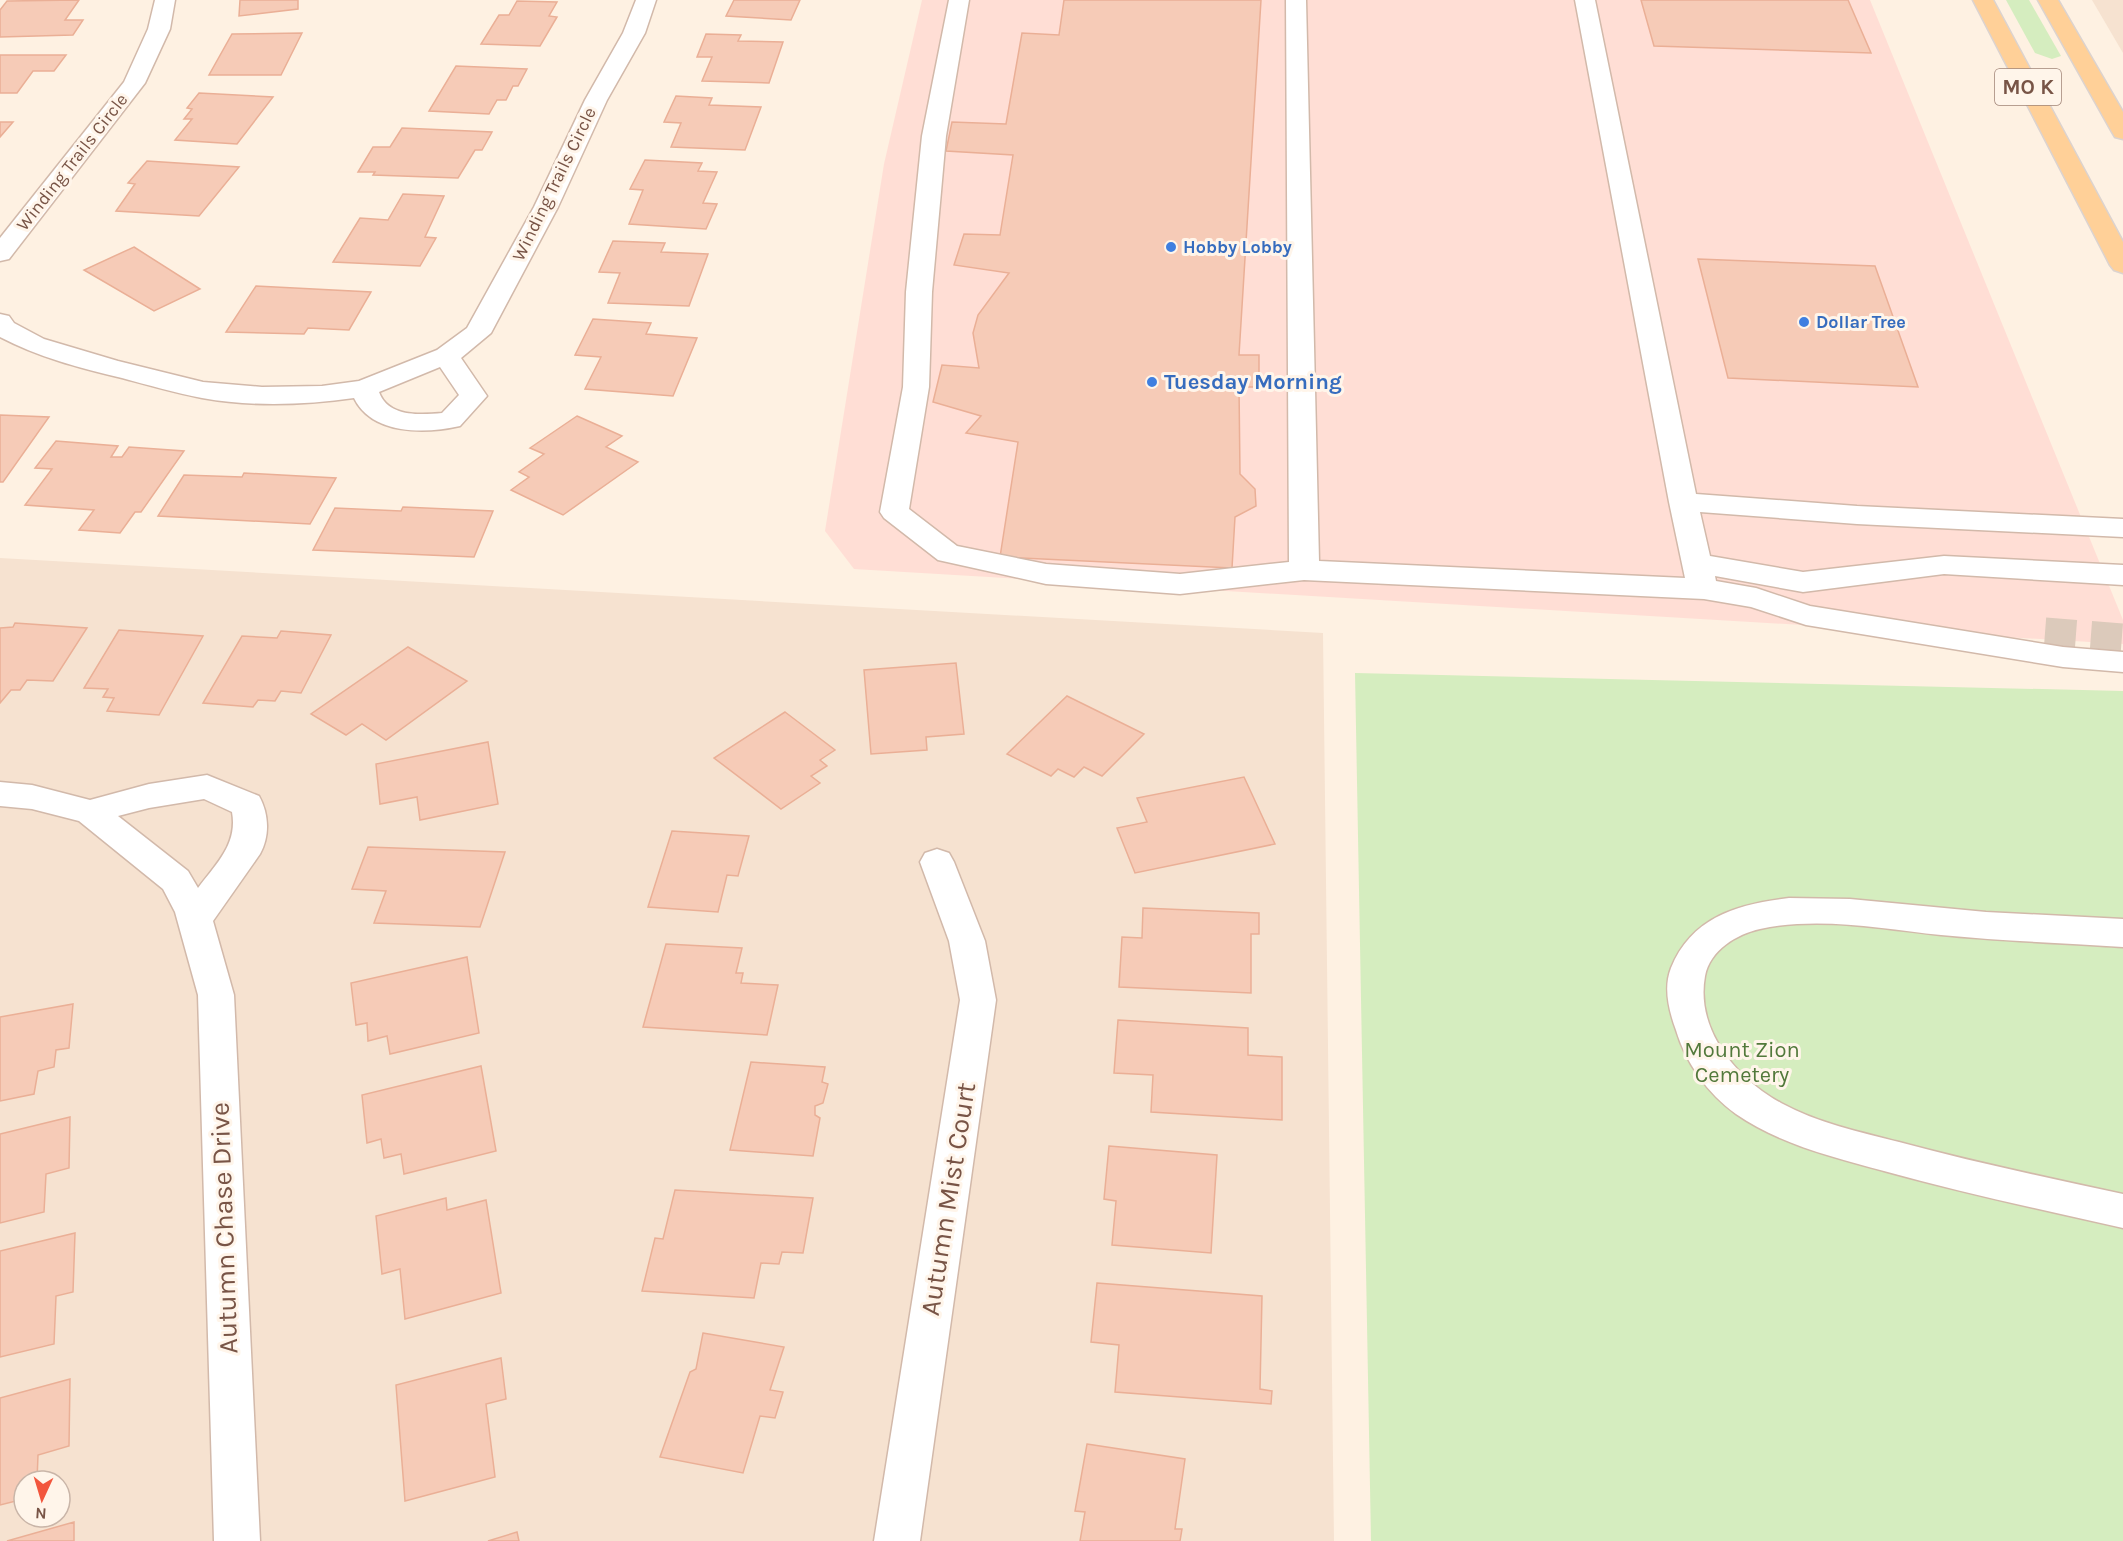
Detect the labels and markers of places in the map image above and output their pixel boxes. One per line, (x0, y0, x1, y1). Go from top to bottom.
place label: Hobby Lobby (1183, 236, 1292, 258)
marker: Hobby Lobby (1164, 240, 1178, 254)
place label: Dollar Tree (1816, 311, 1906, 333)
marker: Dollar Tree (1797, 315, 1811, 329)
place label: Tuesday Morning (1164, 369, 1342, 395)
marker: Tuesday Morning (1145, 375, 1159, 389)

